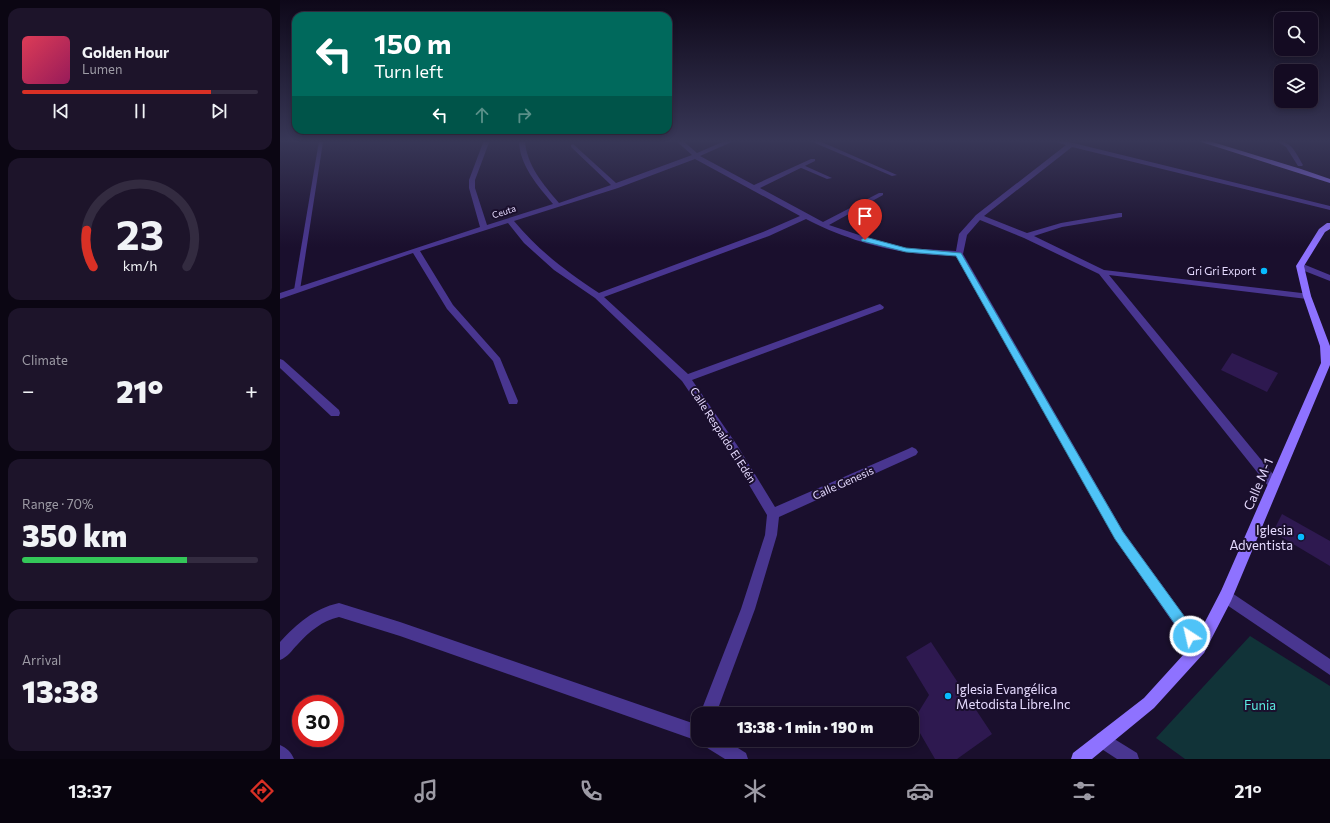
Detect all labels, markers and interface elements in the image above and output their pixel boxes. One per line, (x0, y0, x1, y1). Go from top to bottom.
map controls (1274, 12, 1318, 108)
button: search (1274, 12, 1318, 56)
text: 150 m (374, 26, 451, 60)
icon: left (308, 28, 360, 80)
text: Golden Hour (82, 43, 169, 61)
text: Turn left (374, 60, 443, 82)
text: Lumen (82, 61, 122, 77)
button: layers (1274, 64, 1318, 108)
icon: previous (50, 100, 72, 122)
icon: pause (129, 100, 151, 122)
icon: next (208, 100, 230, 122)
icon: left (429, 104, 451, 126)
icon: ahead (471, 104, 493, 126)
icon: right (513, 104, 535, 126)
pin (848, 199, 882, 240)
street label: Ceuta (491, 202, 517, 221)
icon: arrive (854, 205, 876, 227)
text: 23 (116, 208, 164, 259)
text: km/h (123, 256, 157, 274)
place label: Gri Gri Export (1187, 264, 1256, 277)
marker: Gri Gri Export (1259, 266, 1269, 276)
text: Climate (22, 352, 68, 368)
text: 21° (116, 372, 163, 409)
text: − (22, 377, 35, 404)
text: + (245, 377, 258, 404)
street label: Calle Respaldo El Edén (688, 385, 759, 485)
street label: Calle M-1 (1240, 456, 1276, 512)
street label: Calle Genesis (810, 463, 875, 502)
text: Range · 70% (22, 496, 94, 512)
text: 350 km (22, 516, 127, 553)
place label: Iglesia Adventista (1229, 522, 1293, 553)
marker: Iglesia Adventista (1296, 532, 1306, 542)
position arrow (1169, 615, 1211, 657)
text: Arrival (22, 652, 61, 668)
text: 13:38 (22, 672, 99, 709)
place label: Iglesia Evangélica Metodista Libre.Inc (956, 681, 1070, 712)
marker: Iglesia Evangélica Metodista Libre.Inc (943, 691, 953, 701)
speed limit sign: 30 (292, 695, 344, 747)
park label: Funia (1244, 697, 1276, 713)
text: 13:38 · 1 min · 190 m (737, 718, 873, 736)
icon: directions (248, 777, 276, 805)
icon: music (412, 777, 440, 805)
icon: phone (577, 777, 605, 805)
icon: climate (741, 777, 769, 805)
icon: car (906, 777, 934, 805)
icon: filters (1070, 777, 1098, 805)
text: 13:37 (68, 780, 112, 802)
text: 21° (1234, 780, 1262, 802)

